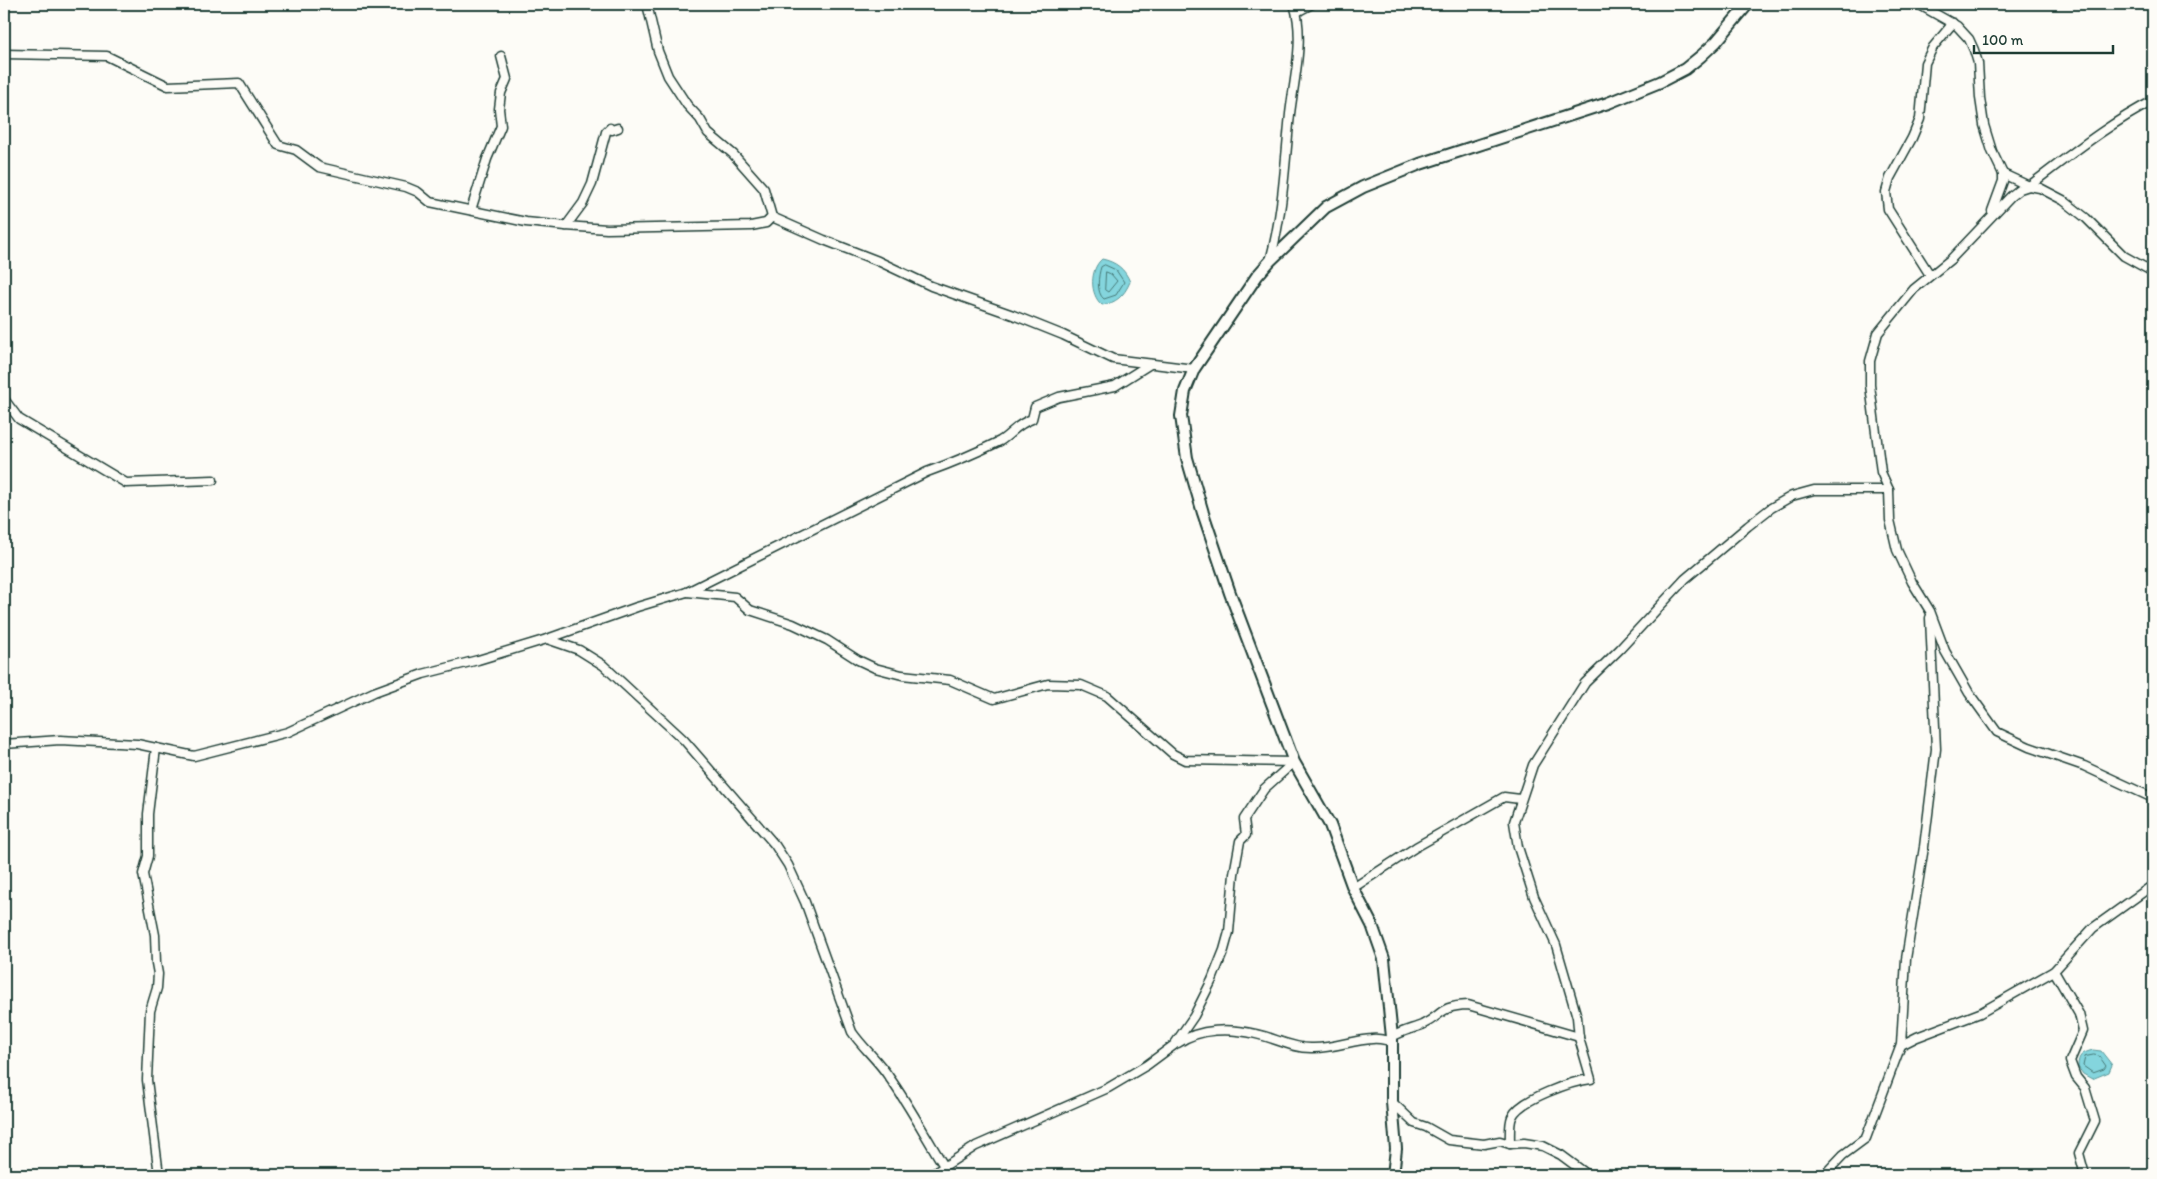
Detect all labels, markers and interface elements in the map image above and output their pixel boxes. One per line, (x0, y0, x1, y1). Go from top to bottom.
scale bar (1974, 22, 2113, 54)
text: 100 m (1982, 31, 2024, 49)

